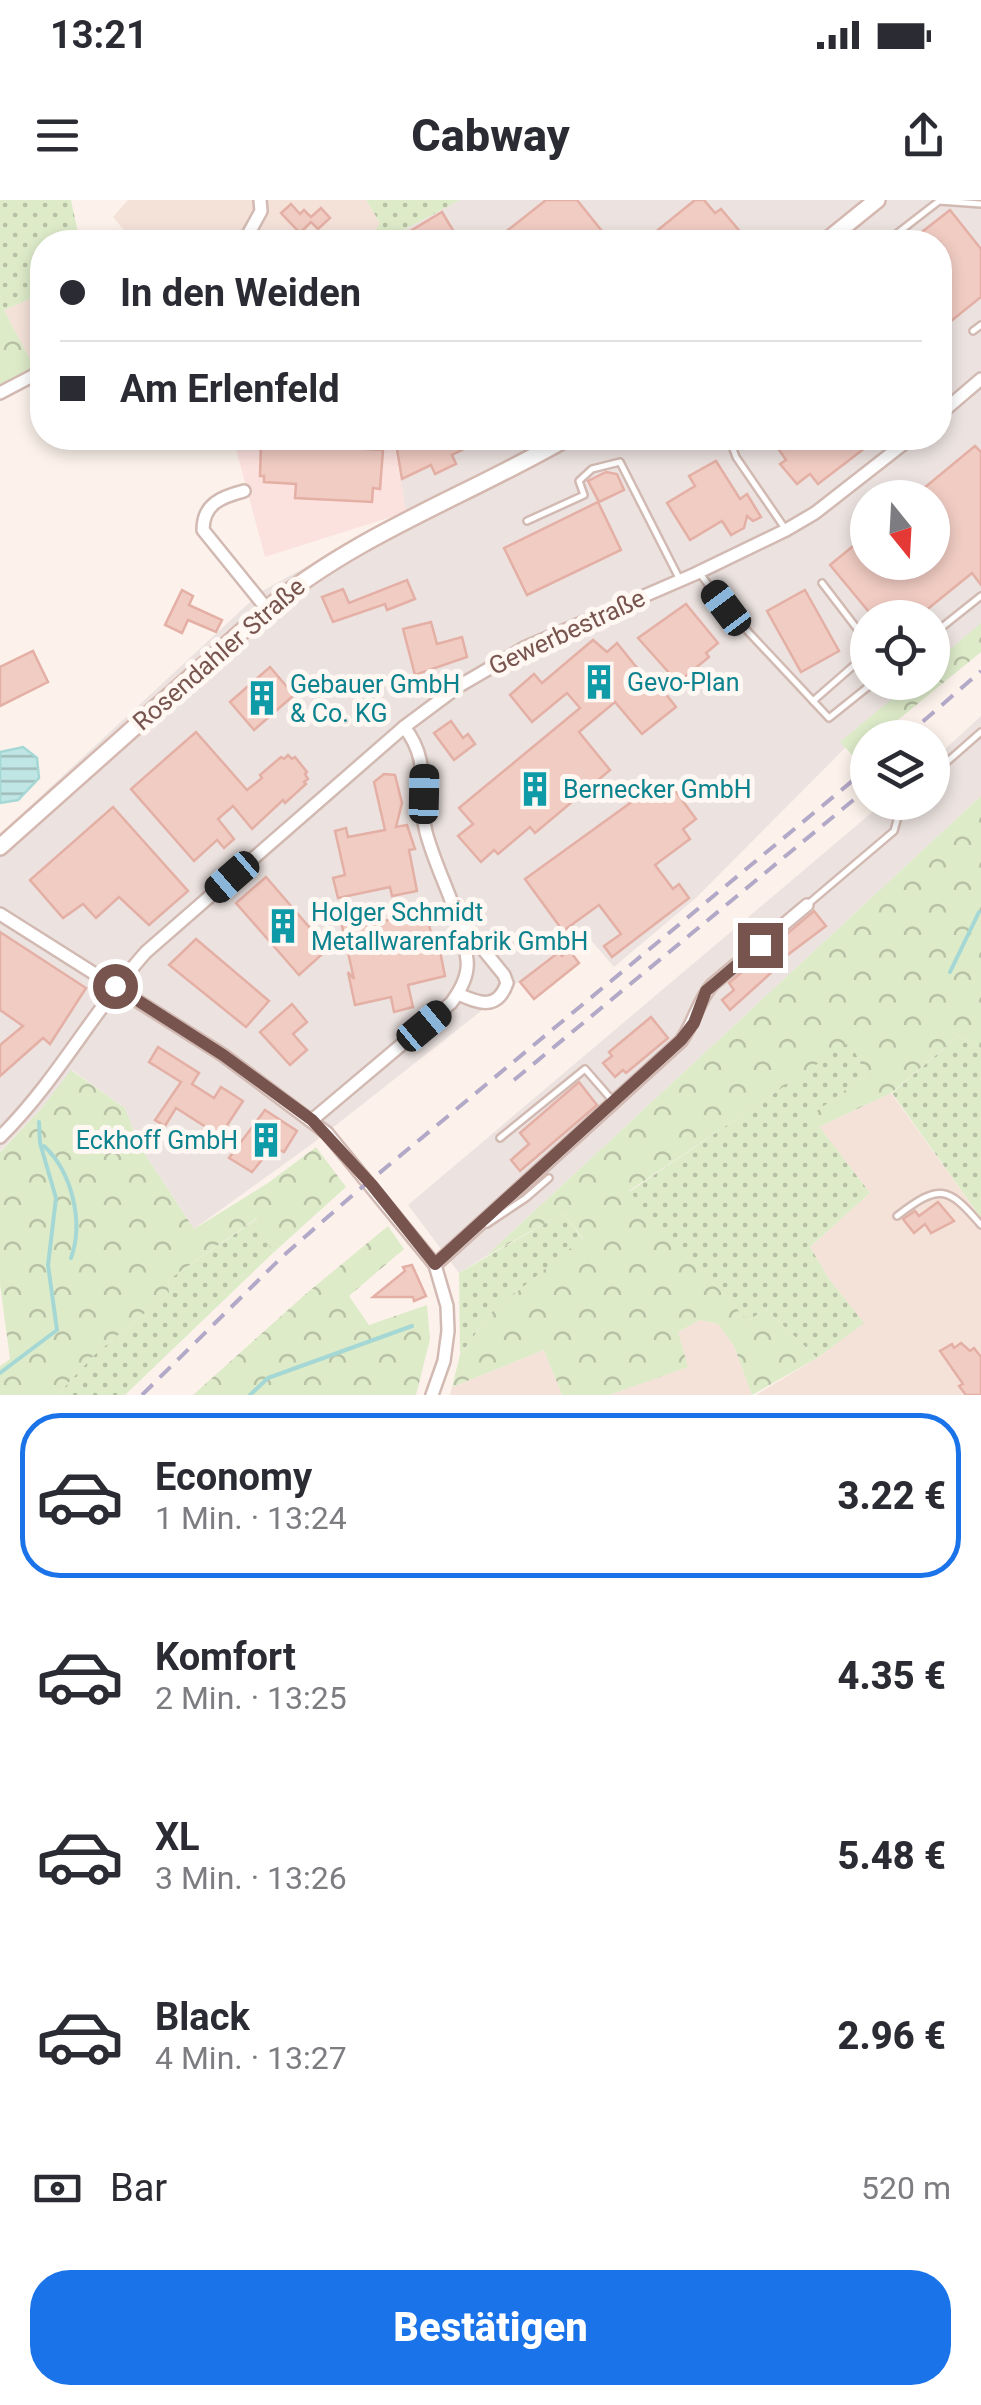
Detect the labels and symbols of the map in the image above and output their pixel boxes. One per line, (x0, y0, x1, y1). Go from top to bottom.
north arrow (850, 480, 950, 580)
street label: Rosendahler Straße (127, 572, 311, 736)
car (696, 575, 756, 641)
street label: Gewerbestraße (484, 583, 650, 681)
building icon: Gevo-Plan (580, 663, 618, 701)
place label: Gevo-Plan (627, 668, 739, 697)
place label: Gebauer GmbH & Co. KG (290, 670, 460, 728)
building icon: Gebauer GmbH & Co. KG (243, 679, 281, 717)
car (408, 764, 440, 824)
building icon: Bernecker GmbH (516, 770, 554, 808)
place label: Bernecker GmbH (563, 775, 752, 804)
car (200, 846, 264, 908)
place label: Holger Schmidt Metallwarenfabrik GmbH (311, 898, 588, 956)
building icon: Holger Schmidt Metallwarenfabrik GmbH (264, 907, 302, 945)
route end (738, 923, 783, 968)
route start (93, 964, 138, 1009)
car (391, 995, 457, 1057)
building icon: Eckhoff GmbH (247, 1121, 285, 1159)
place label: Eckhoff GmbH (76, 1126, 238, 1155)

